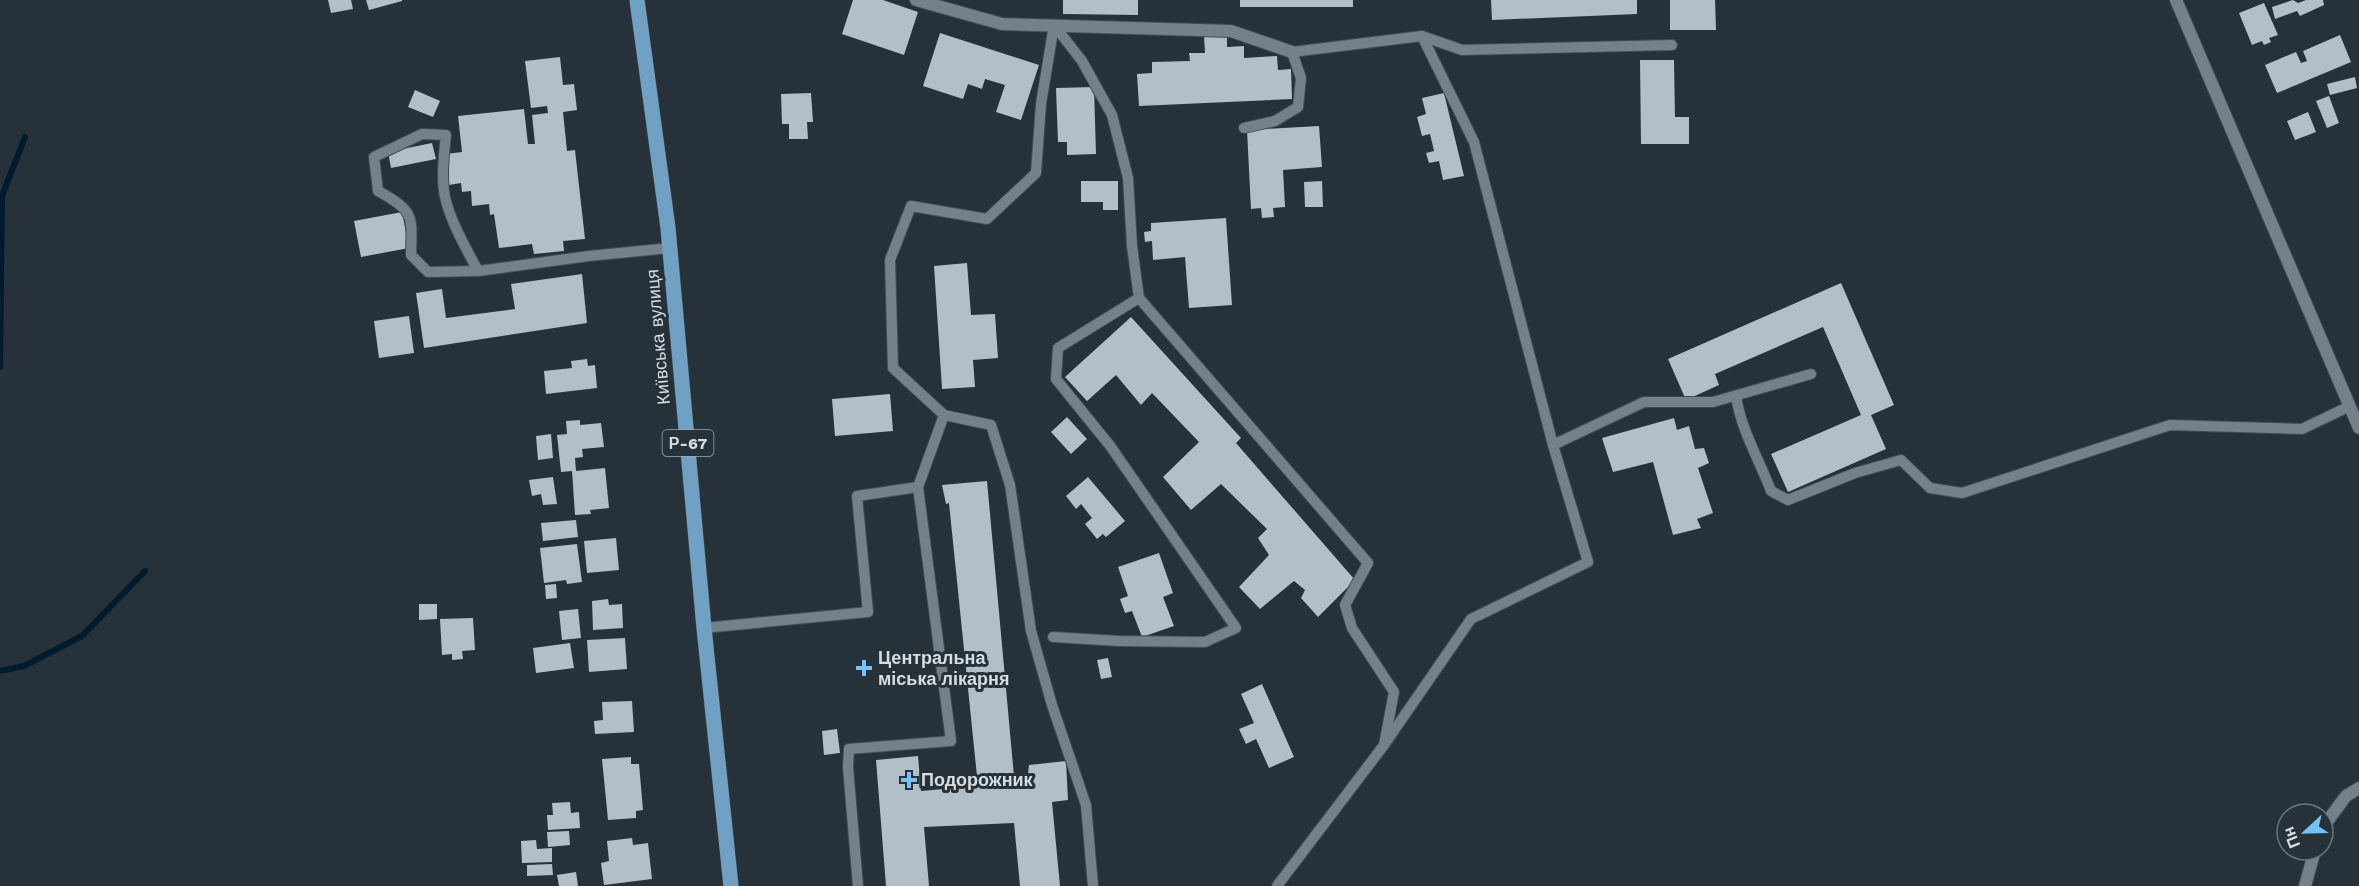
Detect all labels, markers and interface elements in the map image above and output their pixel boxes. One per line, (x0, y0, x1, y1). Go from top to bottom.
street label: Київська вулиця (641, 268, 674, 406)
road number: Р-67 (662, 430, 714, 456)
place label: Центральна міська лікарня (878, 647, 1009, 689)
marker: Центральна міська лікарня (855, 659, 873, 677)
place label: Подорожник (921, 769, 1034, 790)
marker: Подорожник (902, 773, 916, 787)
north arrow (2275, 802, 2335, 862)
text: Пн (2279, 824, 2304, 851)

